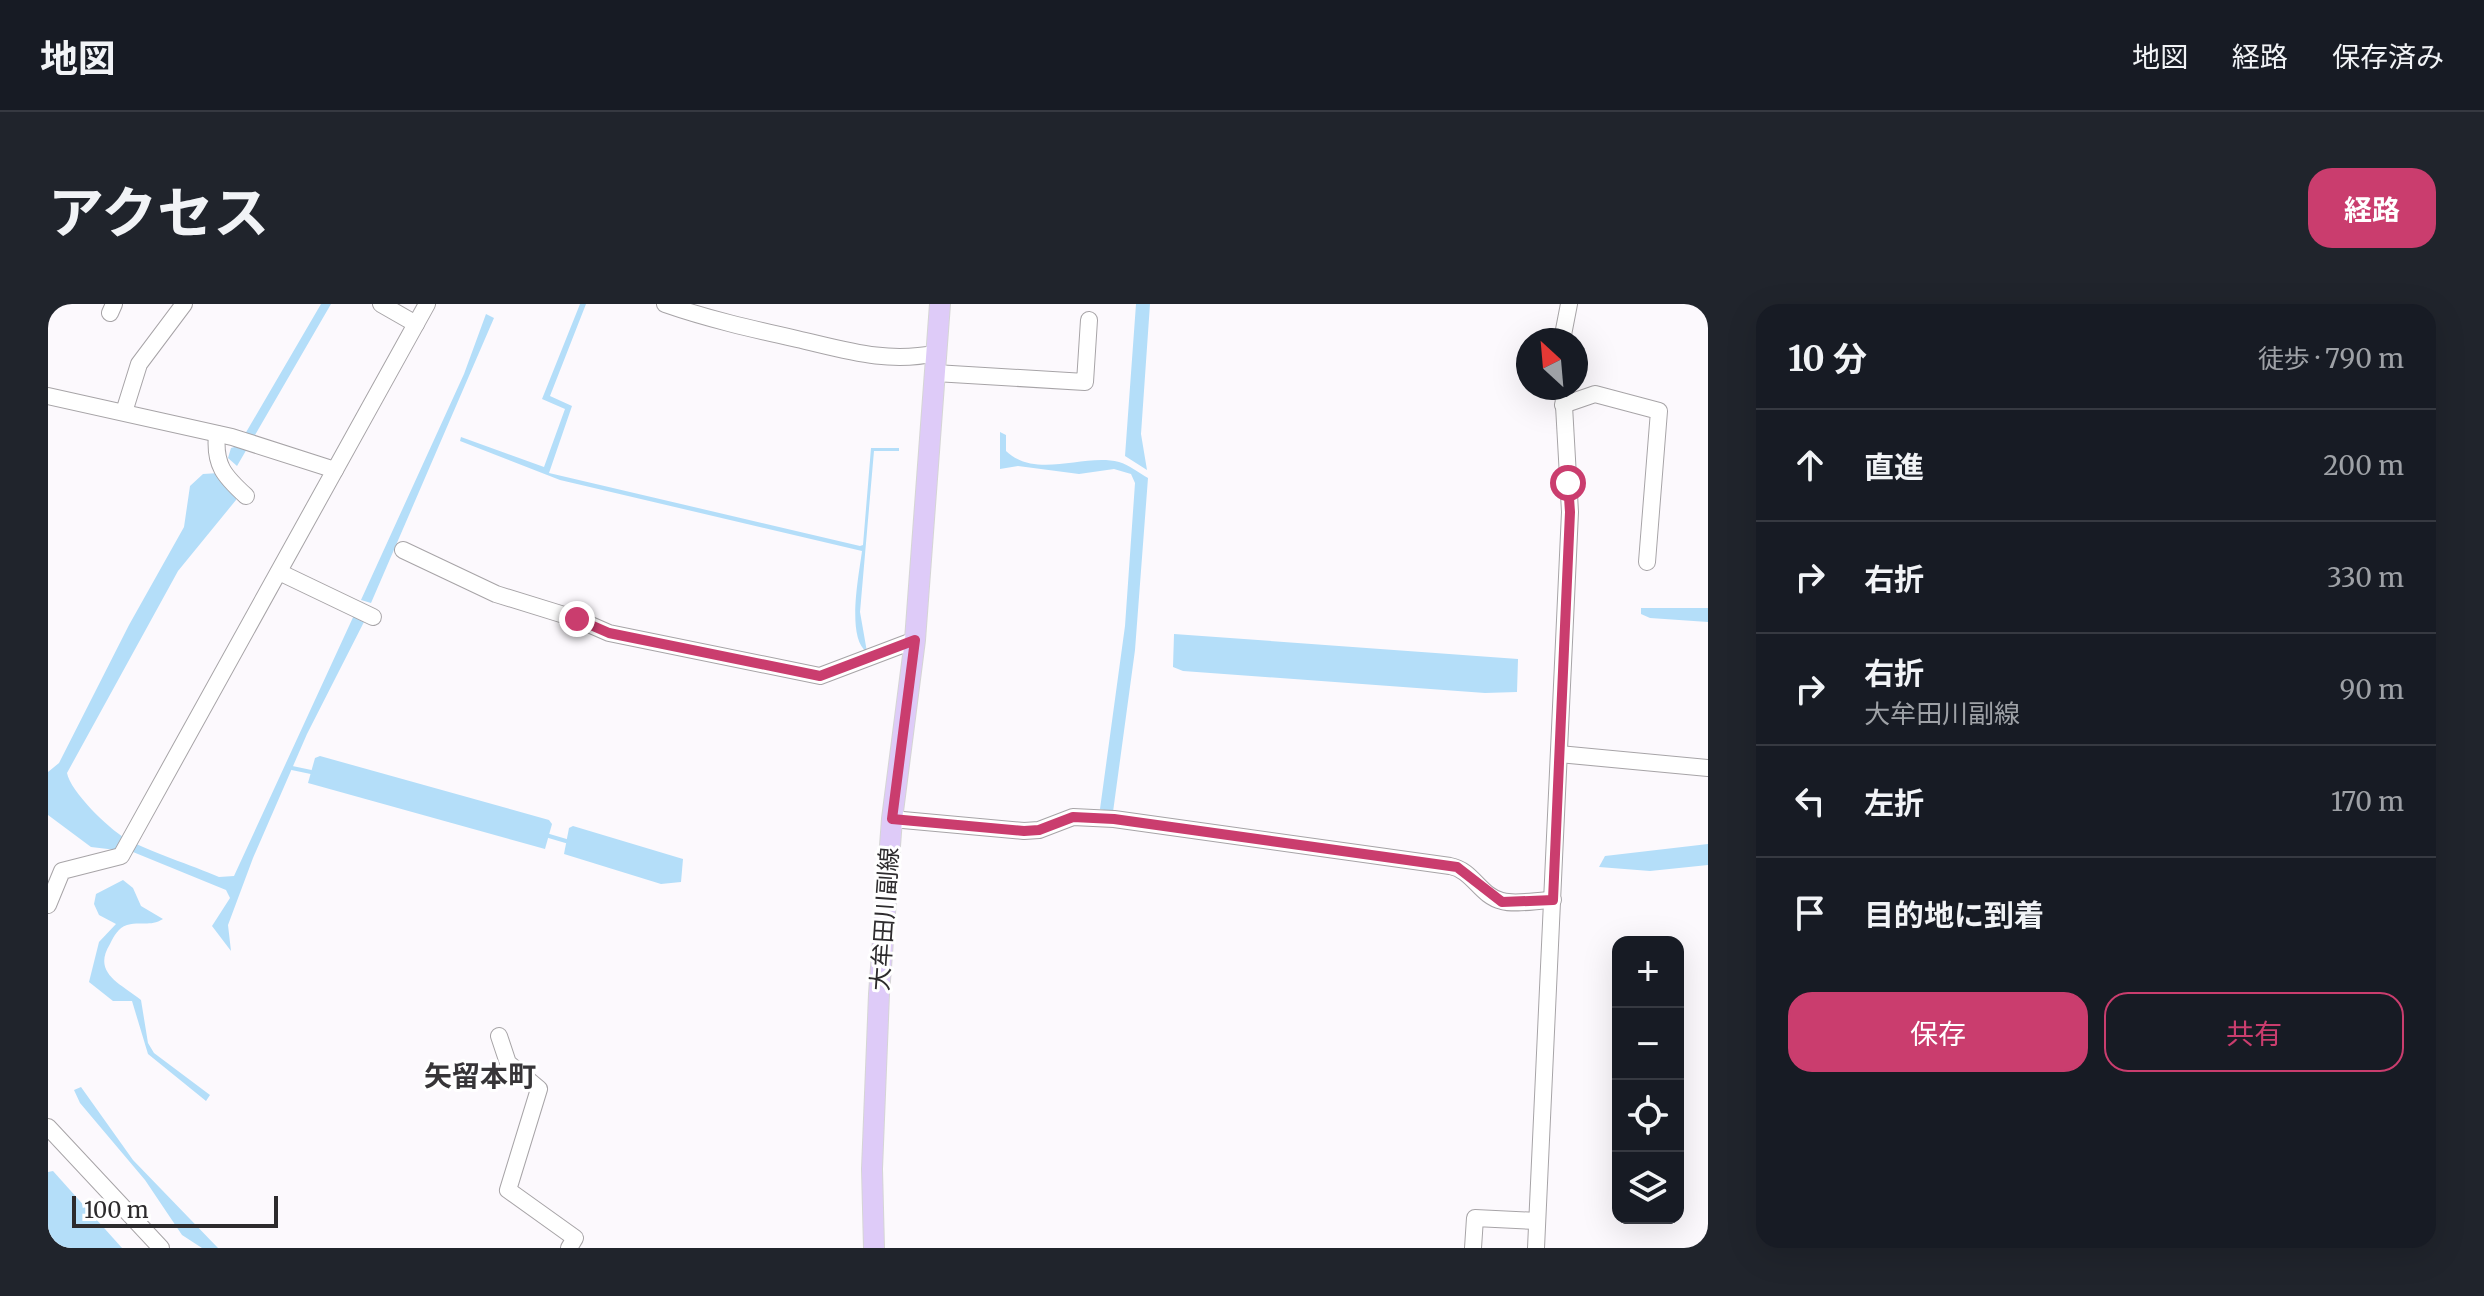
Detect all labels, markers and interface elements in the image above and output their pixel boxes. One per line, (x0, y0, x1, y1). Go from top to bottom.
text: 地図 (40, 35, 116, 82)
text: 地図 (2132, 39, 2188, 75)
text: 経路 (2232, 39, 2288, 75)
text: 保存済み (2332, 39, 2444, 75)
button: 経路 (2308, 168, 2436, 248)
text: アクセス (48, 178, 269, 248)
north arrow (1516, 328, 1588, 400)
text: 10 分 (1788, 338, 1867, 380)
text: 徒歩 · 790 m (2258, 342, 2404, 375)
icon: ahead (1788, 443, 1832, 487)
text: 直進 (1864, 448, 1924, 486)
text: 200 m (2323, 449, 2404, 482)
route start (1550, 465, 1586, 501)
icon: right (1788, 555, 1832, 599)
text: 右折 (1864, 560, 1924, 598)
text: 330 m (2327, 561, 2404, 594)
route end (559, 601, 595, 637)
text: 右折 (1864, 654, 1924, 692)
icon: right (1788, 667, 1832, 711)
text: 90 m (2340, 673, 2404, 706)
text: 大牟田川副線 (1864, 697, 2020, 730)
icon: left (1788, 779, 1832, 823)
text: 左折 (1864, 784, 1924, 822)
text: 170 m (2331, 785, 2404, 818)
street label: 大牟田川副線 (864, 846, 905, 992)
icon: arrive (1788, 891, 1832, 935)
text: 目的地に到着 (1864, 896, 2044, 934)
map controls (1612, 936, 1684, 1224)
button: + (1612, 936, 1684, 1008)
button: 保存 (1788, 992, 2088, 1072)
button: 共有 (2104, 992, 2404, 1072)
button: − (1612, 1008, 1684, 1080)
district label: 矢留本町 (424, 1058, 536, 1094)
button: locate (1612, 1080, 1684, 1152)
button: layers (1612, 1152, 1684, 1224)
scale bar (72, 1192, 278, 1228)
text: 100 m (84, 1196, 149, 1224)

